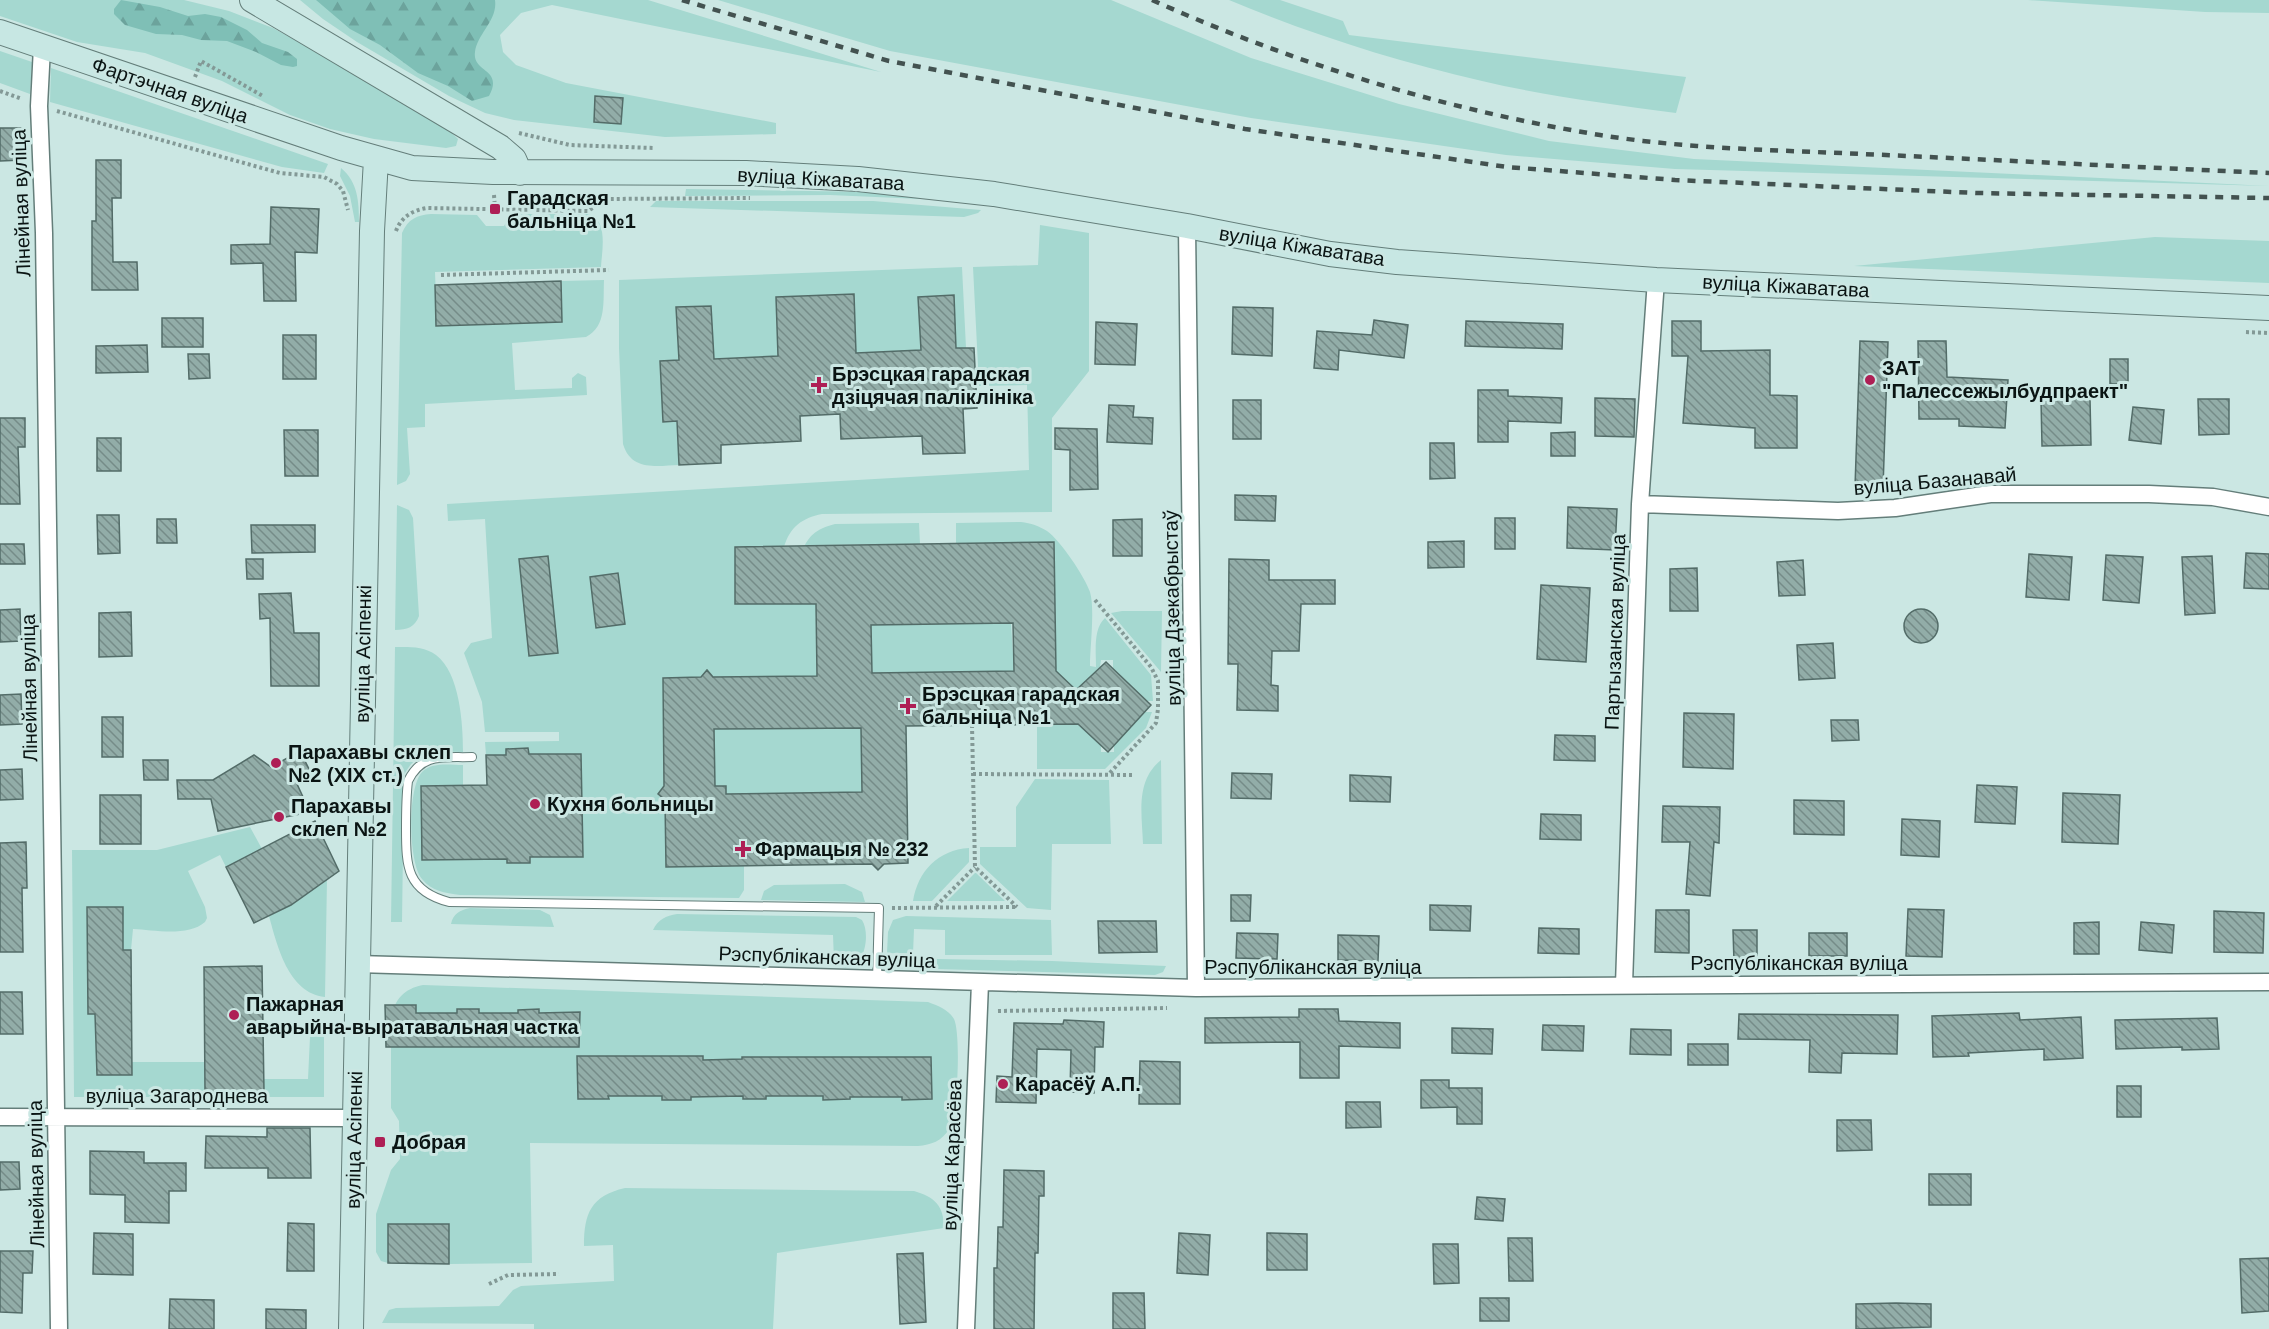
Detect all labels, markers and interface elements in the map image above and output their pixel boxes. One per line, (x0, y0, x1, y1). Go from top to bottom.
street label: Фартэчная вуліца (89, 53, 252, 127)
street label: Лінейная вуліца (7, 128, 35, 277)
street label: вуліца Кіжаватава (737, 164, 906, 194)
place label: Гарадская бальніца №1 (507, 187, 636, 232)
marker: Гарадская бальніца №1 (488, 202, 502, 216)
street label: вуліца Кіжаватава (1218, 222, 1387, 270)
street label: вуліца Кіжаватава (1702, 271, 1871, 301)
place label: ЗАТ "Палессежылбудпраект" (1882, 357, 2128, 402)
place label: Брэсцкая гарадская дзіцячая паліклініка (832, 363, 1034, 408)
marker: ЗАТ "Палессежылбудпраект" (1863, 373, 1877, 387)
marker: Брэсцкая гарадская дзіцячая паліклініка (810, 376, 828, 394)
street label: вуліца Базанавай (1853, 463, 2017, 499)
street label: вуліца Дзекабрыстаў (1159, 510, 1185, 706)
street label: Партызанская вуліца (1601, 533, 1629, 730)
street label: вуліца Асіпенкі (351, 585, 375, 723)
street label: Лінейная вуліца (17, 613, 41, 762)
place label: Брэсцкая гарадская бальніца №1 (922, 683, 1120, 728)
marker: Брэсцкая гарадская бальніца №1 (899, 697, 917, 715)
place label: Парахавы склеп №2 (XIX ст.) (288, 741, 451, 786)
marker: Парахавы склеп №2 (XIX ст.) (269, 756, 283, 770)
place label: Кухня больницы (547, 793, 714, 815)
place label: Парахавы склеп №2 (291, 795, 391, 840)
marker: Кухня больницы (528, 797, 542, 811)
marker: Парахавы склеп №2 (272, 810, 286, 824)
place label: Фармацыя № 232 (755, 838, 929, 860)
marker: Фармацыя № 232 (736, 842, 750, 856)
street label: Рэспубліканская вуліца (718, 942, 937, 972)
street label: Рэспубліканская вуліца (1690, 952, 1909, 974)
street label: Рэспубліканская вуліца (1204, 956, 1423, 978)
place label: Пажарная аварыйна-выратавальная частка (246, 993, 580, 1038)
marker: Пажарная аварыйна-выратавальная частка (227, 1008, 241, 1022)
street label: вуліца Асіпенкі (342, 1071, 366, 1209)
place label: Карасёў А.П. (1015, 1073, 1141, 1095)
marker: Карасёў А.П. (996, 1077, 1010, 1091)
street label: вуліца Карасёва (938, 1078, 966, 1231)
street label: вуліца Загароднева (86, 1085, 269, 1107)
street label: Лінейная вуліца (24, 1099, 48, 1248)
place label: Добрая (392, 1131, 466, 1153)
marker: Добрая (373, 1135, 387, 1149)

